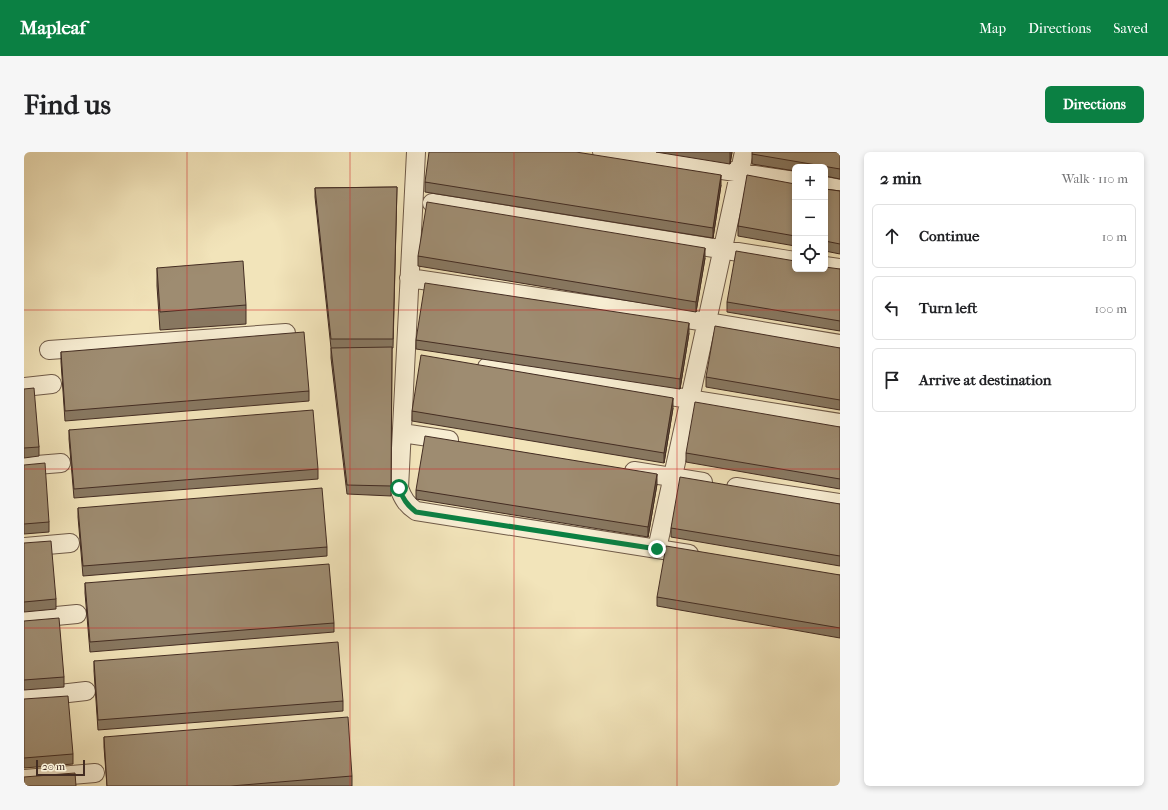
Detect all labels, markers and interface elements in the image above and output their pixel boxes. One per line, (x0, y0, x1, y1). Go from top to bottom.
text: Mapleaf (20, 17, 86, 39)
text: Map (979, 20, 1006, 37)
text: Directions (1028, 20, 1091, 37)
text: Saved (1113, 20, 1148, 37)
button: Directions (1045, 86, 1144, 123)
text: Find us (24, 88, 111, 121)
map controls (792, 164, 828, 272)
button: + (792, 164, 828, 200)
text: 2 min (880, 168, 921, 188)
text: Walk · 110 m (1062, 171, 1128, 186)
button: − (792, 200, 828, 236)
icon: ahead (881, 225, 903, 247)
text: Continue (919, 227, 979, 245)
text: 10 m (1102, 229, 1127, 244)
button: locate (792, 236, 828, 272)
icon: left (881, 297, 903, 319)
text: Turn left (919, 299, 977, 317)
text: 100 m (1094, 301, 1127, 316)
icon: arrive (881, 369, 903, 391)
text: Arrive at destination (919, 371, 1051, 389)
route start (390, 479, 408, 497)
route end (648, 540, 666, 558)
scale bar (36, 758, 85, 777)
text: 20 m (42, 760, 65, 773)

